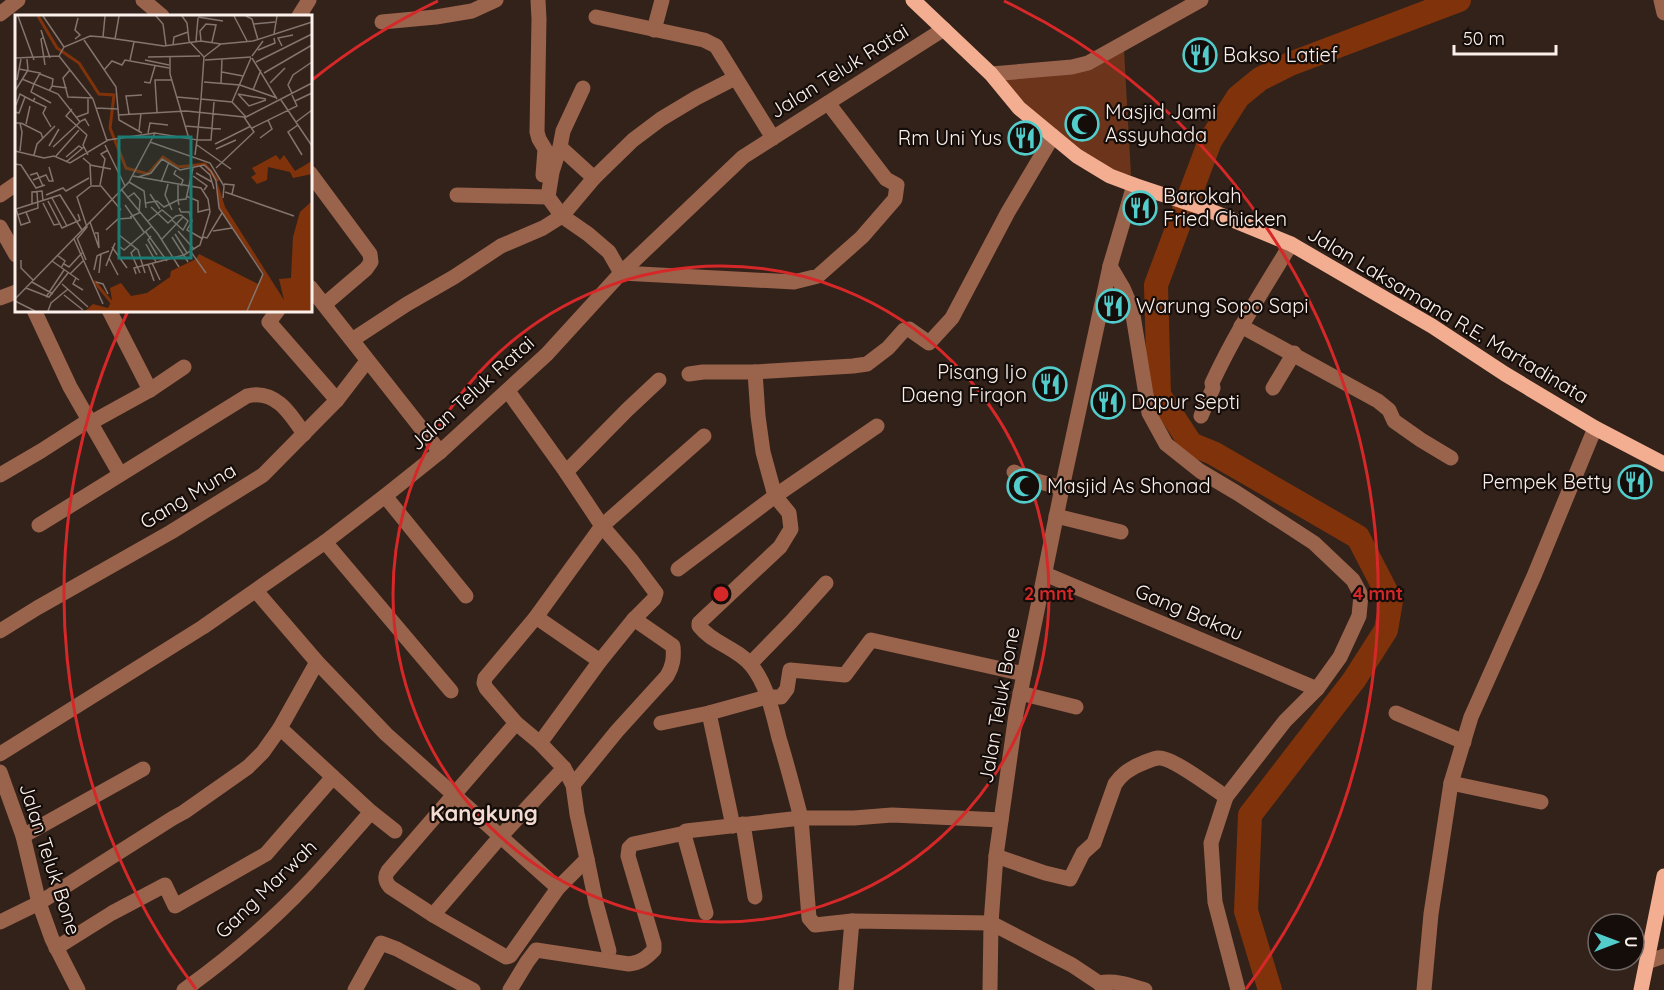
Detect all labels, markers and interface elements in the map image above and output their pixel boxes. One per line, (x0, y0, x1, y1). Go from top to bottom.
inset map (15, 15, 312, 312)
street label: Jalan Teluk Ratai (765, 18, 913, 123)
scale bar (1454, 18, 1556, 56)
text: 50 m (1463, 27, 1505, 50)
restaurant icon: Bakso Latief (1182, 37, 1218, 73)
place label: Bakso Latief (1223, 42, 1338, 67)
place label: Masjid Jami Assyuhada (1105, 99, 1216, 147)
mosque icon: Masjid Jami Assyuhada (1064, 106, 1100, 142)
restaurant icon: Rm Uni Yus (1007, 120, 1043, 156)
place label: Rm Uni Yus (898, 125, 1002, 150)
place label: Barokah Fried Chicken (1163, 183, 1287, 231)
restaurant icon: Barokah Fried Chicken (1122, 190, 1158, 226)
street label: Jalan Laksamana R.E. Martadinata (1303, 221, 1593, 409)
restaurant icon: Warung Sopo Sapi (1095, 288, 1131, 324)
place label: Warung Sopo Sapi (1136, 293, 1309, 318)
street label: Jalan Teluk Ratai (404, 330, 539, 455)
place label: Pisang Ijo Daeng Firqon (901, 359, 1027, 407)
restaurant icon: Pisang Ijo Daeng Firqon (1032, 366, 1068, 402)
restaurant icon: Dapur Septi (1090, 384, 1126, 420)
place label: Dapur Septi (1131, 389, 1240, 414)
street label: Gang Muna (135, 457, 240, 534)
restaurant icon: Pempek Betty (1617, 464, 1653, 500)
mosque icon: Masjid As Shonad (1006, 468, 1042, 504)
place label: Pempek Betty (1482, 469, 1612, 494)
place label: Masjid As Shonad (1047, 473, 1211, 498)
street label: Gang Bakau (1131, 578, 1247, 645)
text: 2 mnt (1024, 582, 1074, 605)
text: 4 mnt (1353, 582, 1403, 605)
centre of rings (711, 584, 731, 604)
street label: Jalan Teluk Bone (972, 625, 1025, 785)
street label: Jalan Teluk Bone (14, 780, 87, 938)
district label: Kangkung (430, 799, 538, 827)
street label: Gang Marwah (210, 834, 322, 943)
north arrow (1586, 912, 1646, 972)
text: U (1621, 936, 1641, 948)

